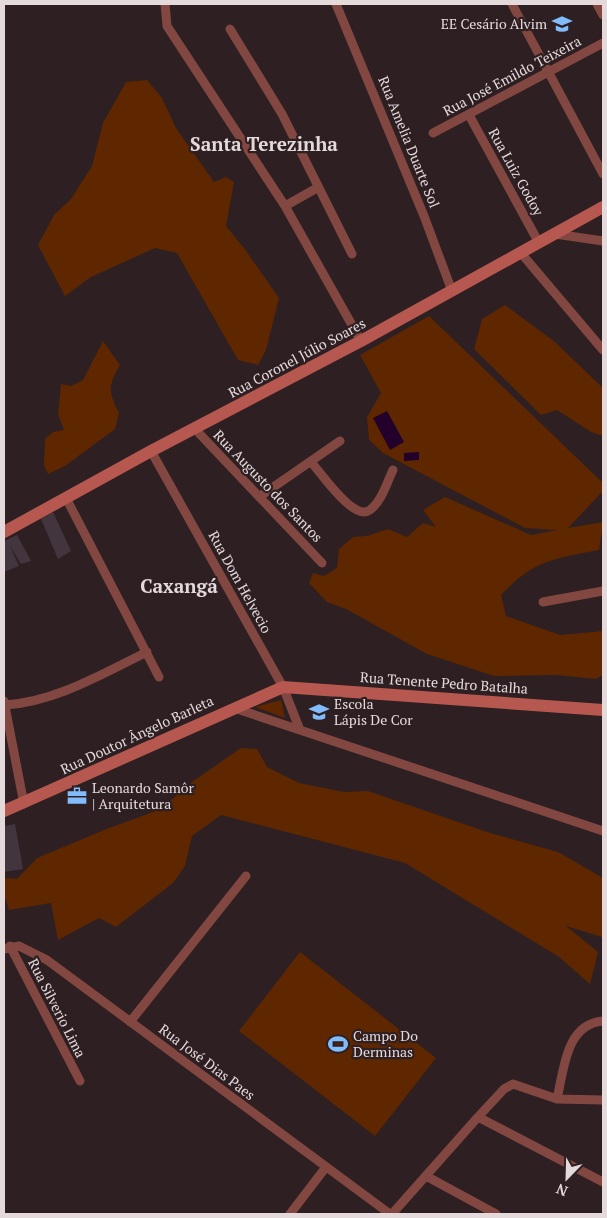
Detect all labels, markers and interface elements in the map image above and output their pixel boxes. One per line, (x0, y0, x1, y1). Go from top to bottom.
school or university icon: EE Cesário Alvim (551, 13, 573, 35)
place label: EE Cesário Alvim (441, 14, 547, 33)
street label: Rua José Emildo Teixeira (439, 31, 584, 120)
street label: Rua Amelia Duarte Sol (374, 73, 445, 210)
street label: Rua Luiz Godoy (485, 125, 549, 220)
district label: Santa Terezinha (190, 131, 338, 156)
street label: Rua Coronel Júlio Soares (225, 313, 369, 402)
street label: Rua Augusto dos Santos (210, 425, 327, 546)
street label: Rua Dom Helvecio (204, 527, 277, 637)
district label: Caxangá (140, 573, 218, 598)
street label: Rua Tenente Pedro Batalha (359, 667, 529, 698)
street label: Rua Doutor Ângelo Barleta (57, 691, 216, 778)
place label: Escola Lápis De Cor (334, 694, 413, 729)
school or university icon: Escola Lápis De Cor (308, 701, 330, 723)
place label: Leonardo Samôr | Arquitetura (92, 778, 195, 813)
office icon: Leonardo Samôr | Arquitetura (66, 785, 88, 807)
street label: Rua Silverio Lima (24, 955, 91, 1061)
street label: Rua José Dias Paes (155, 1019, 259, 1104)
place label: Campo Do Derminas (353, 1026, 418, 1061)
sports icon: Campo Do Derminas (327, 1033, 349, 1055)
north arrow (542, 1153, 592, 1203)
text: N (553, 1179, 570, 1201)

